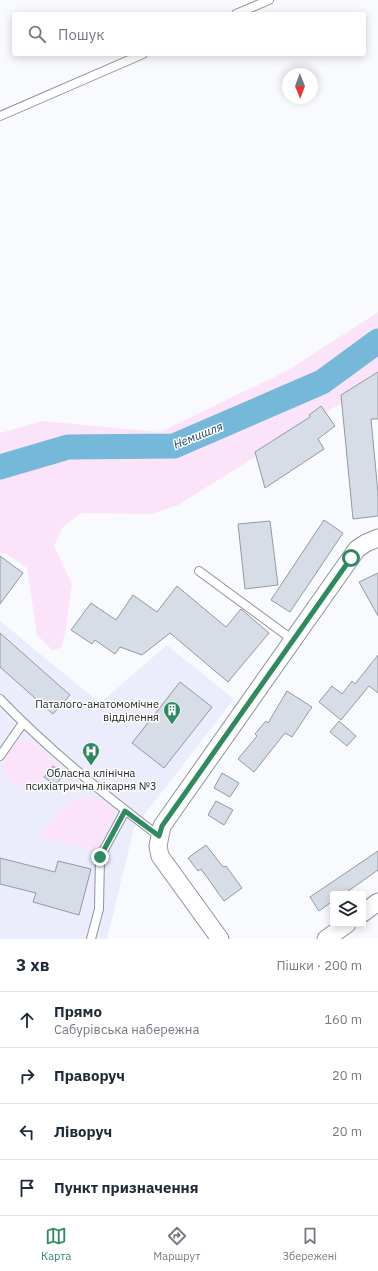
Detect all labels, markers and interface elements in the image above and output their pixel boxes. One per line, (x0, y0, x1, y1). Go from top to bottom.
search box (12, 12, 366, 56)
icon: search (26, 23, 48, 45)
text: Пошук (58, 25, 105, 44)
north arrow (282, 68, 318, 104)
water label: Немишля (171, 418, 225, 452)
route start (342, 549, 360, 567)
place label: Паталого-анатомомічне відділення (35, 697, 159, 724)
building icon: Паталого-анатомомічне відділення (162, 700, 182, 725)
hospital icon: Обласна клінічна психіатрична лікарня №3 (81, 741, 101, 766)
place label: Обласна клінічна психіатрична лікарня №3 (25, 766, 157, 793)
route end (91, 848, 109, 866)
map controls (330, 891, 366, 927)
button: layers (330, 891, 366, 927)
text: 3 хв (16, 954, 50, 976)
text: Пішки · 200 m (276, 957, 362, 974)
text: Прямо (54, 1002, 102, 1021)
icon: ahead (16, 1009, 38, 1031)
text: 160 m (324, 1011, 362, 1028)
text: Сабурівська набережна (54, 1021, 199, 1038)
icon: right (16, 1065, 38, 1087)
text: Праворуч (54, 1066, 125, 1085)
text: 20 m (332, 1067, 362, 1084)
icon: left (16, 1121, 38, 1143)
text: Ліворуч (54, 1122, 112, 1141)
text: 20 m (332, 1123, 362, 1140)
icon: arrive (16, 1177, 38, 1199)
text: Пункт призначення (54, 1178, 199, 1197)
tab: Карта (41, 1225, 71, 1263)
tab: Маршрут (153, 1225, 200, 1263)
tab: Збережені (282, 1225, 337, 1263)

